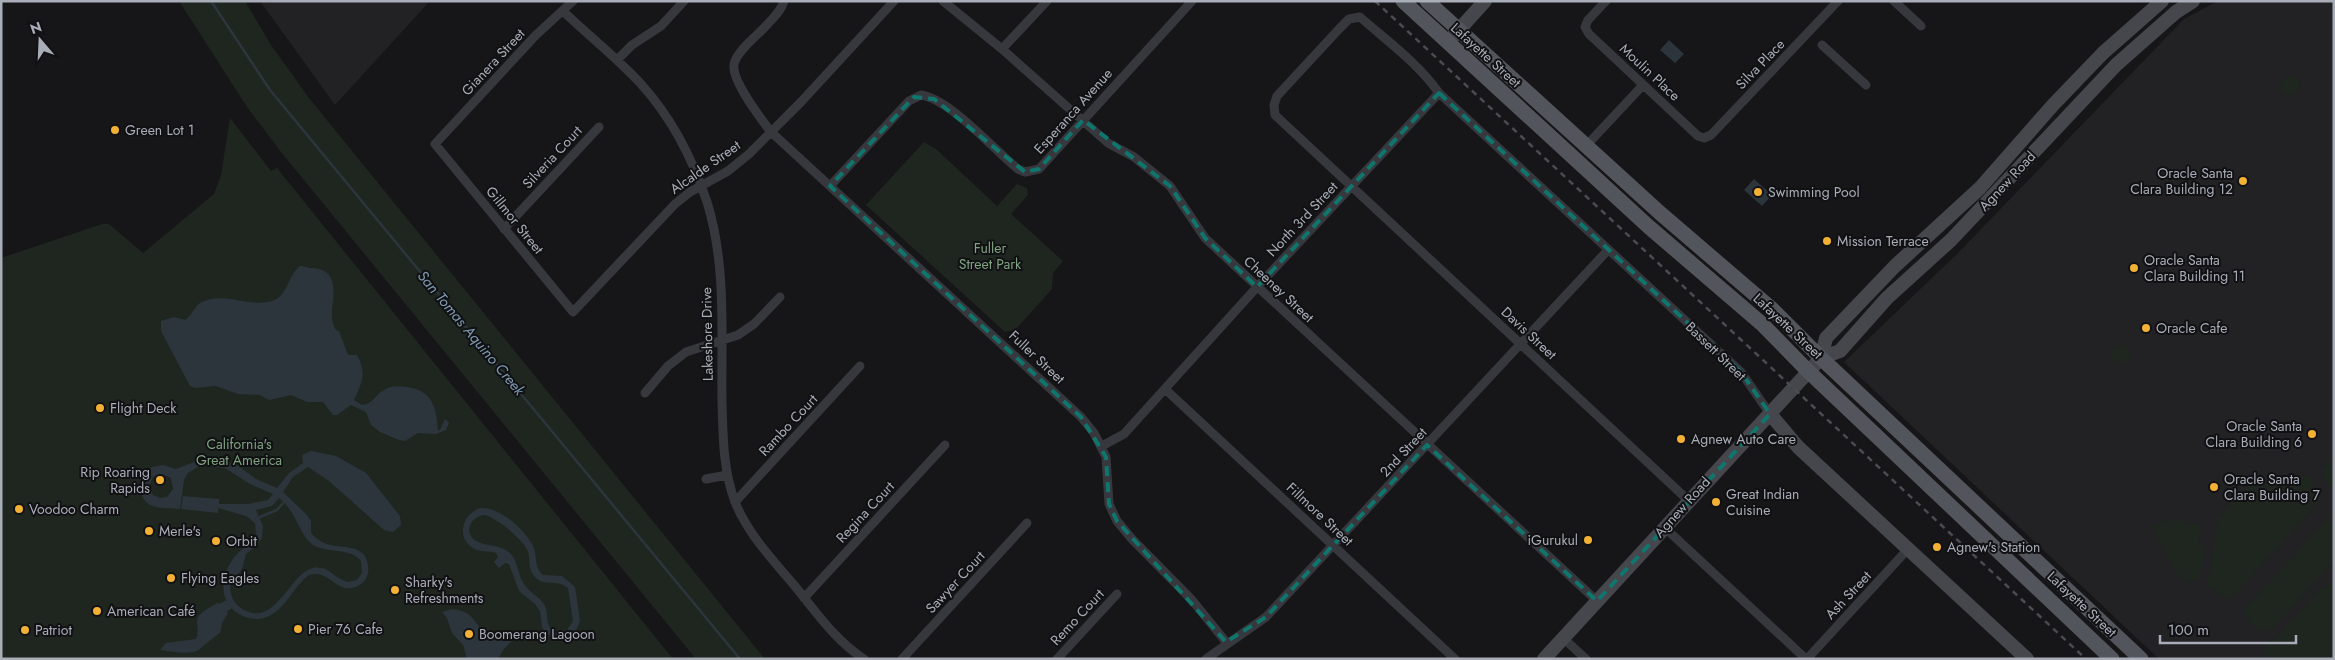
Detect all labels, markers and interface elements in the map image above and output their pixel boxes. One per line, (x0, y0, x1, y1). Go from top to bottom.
north arrow (15, 15, 65, 65)
text: N (27, 16, 44, 39)
street label: Lafayette Street (1446, 18, 1526, 92)
street label: Gianera Street (457, 24, 530, 100)
street label: Silva Place (1731, 34, 1789, 94)
street label: Moulin Place (1615, 39, 1685, 105)
street label: Esperanca Avenue (1029, 64, 1117, 158)
place label: Green Lot 1 (125, 120, 194, 140)
street label: Silveria Court (517, 121, 587, 193)
marker: Green Lot 1 (109, 124, 121, 136)
street label: Alcalde Street (666, 135, 745, 199)
street label: Agnew Road (1974, 147, 2040, 215)
place label: Oracle Santa Clara Building 12 (2130, 163, 2233, 199)
marker: Oracle Santa Clara Building 12 (2237, 175, 2249, 187)
street label: North 3rd Street (1262, 177, 1343, 261)
street label: Gillmor Street (481, 182, 549, 259)
place label: Swimming Pool (1768, 182, 1860, 202)
marker: Swimming Pool (1752, 186, 1764, 198)
place label: Mission Terrace (1837, 231, 1929, 251)
marker: Mission Terrace (1821, 235, 1833, 247)
park label: Fuller Street Park (959, 238, 1022, 274)
place label: Oracle Santa Clara Building 11 (2144, 250, 2245, 286)
street label: Cheeney Street (1239, 251, 1319, 327)
marker: Oracle Santa Clara Building 11 (2128, 262, 2140, 274)
water label: San Tomas Aquino Creek (412, 266, 530, 401)
street label: Lakeshore Drive (696, 287, 718, 381)
street label: Lafayette Street (1749, 289, 1828, 364)
street label: Davis Street (1497, 302, 1562, 364)
street label: Bassett Street (1681, 317, 1751, 386)
place label: Oracle Cafe (2156, 318, 2227, 338)
marker: Oracle Cafe (2140, 322, 2152, 334)
street label: Fuller Street (1005, 326, 1070, 389)
street label: Rambo Court (754, 389, 822, 460)
place label: Flight Deck (110, 398, 177, 418)
marker: Flight Deck (94, 402, 106, 414)
place label: Oracle Santa Clara Building 6 (2205, 416, 2302, 452)
street label: 2nd Street (1375, 422, 1432, 481)
marker: Oracle Santa Clara Building 6 (2306, 428, 2318, 440)
place label: Agnew Auto Care (1691, 429, 1796, 449)
marker: Agnew Auto Care (1675, 433, 1687, 445)
park label: California's Great America (196, 434, 282, 470)
place label: Rip Roaring Rapids (80, 462, 150, 498)
place label: Oracle Santa Clara Building 7 (2224, 469, 2320, 505)
street label: Agnew Road (1649, 472, 1715, 542)
marker: Rip Roaring Rapids (154, 474, 166, 486)
street label: Regina Court (831, 476, 899, 547)
street label: Fillmore Street (1282, 478, 1358, 551)
marker: Oracle Santa Clara Building 7 (2208, 481, 2220, 493)
place label: Great Indian Cuisine (1726, 484, 1799, 520)
marker: Great Indian Cuisine (1710, 496, 1722, 508)
place label: Voodoo Charm (29, 499, 119, 519)
marker: Voodoo Charm (13, 503, 25, 515)
place label: Merle's (159, 521, 201, 541)
marker: Merle's (143, 525, 155, 537)
place label: iGurukul (1527, 530, 1578, 550)
place label: Orbit (226, 531, 257, 551)
marker: iGurukul (1582, 534, 1594, 546)
marker: Orbit (210, 535, 222, 547)
place label: Agnew's Station (1947, 537, 2040, 557)
marker: Agnew's Station (1931, 541, 1943, 553)
street label: Sawyer Court (921, 546, 990, 618)
street label: Ash Street (1820, 566, 1876, 624)
street label: Lafayette Street (2043, 567, 2122, 642)
place label: Flying Eagles (181, 568, 259, 588)
marker: Flying Eagles (165, 572, 177, 584)
place label: Sharky's Refreshments (405, 572, 484, 608)
marker: Sharky's Refreshments (389, 584, 401, 596)
street label: Remo Court (1046, 584, 1109, 650)
place label: American Café (107, 601, 195, 621)
marker: American Café (91, 605, 103, 617)
scale bar (2160, 612, 2296, 644)
place label: Pier 76 Cafe (308, 619, 383, 639)
text: 100 m (2168, 619, 2209, 641)
place label: Patriot (35, 620, 72, 640)
marker: Pier 76 Cafe (292, 623, 304, 635)
marker: Patriot (19, 624, 31, 636)
place label: Boomerang Lagoon (479, 624, 595, 644)
marker: Boomerang Lagoon (463, 628, 475, 640)

